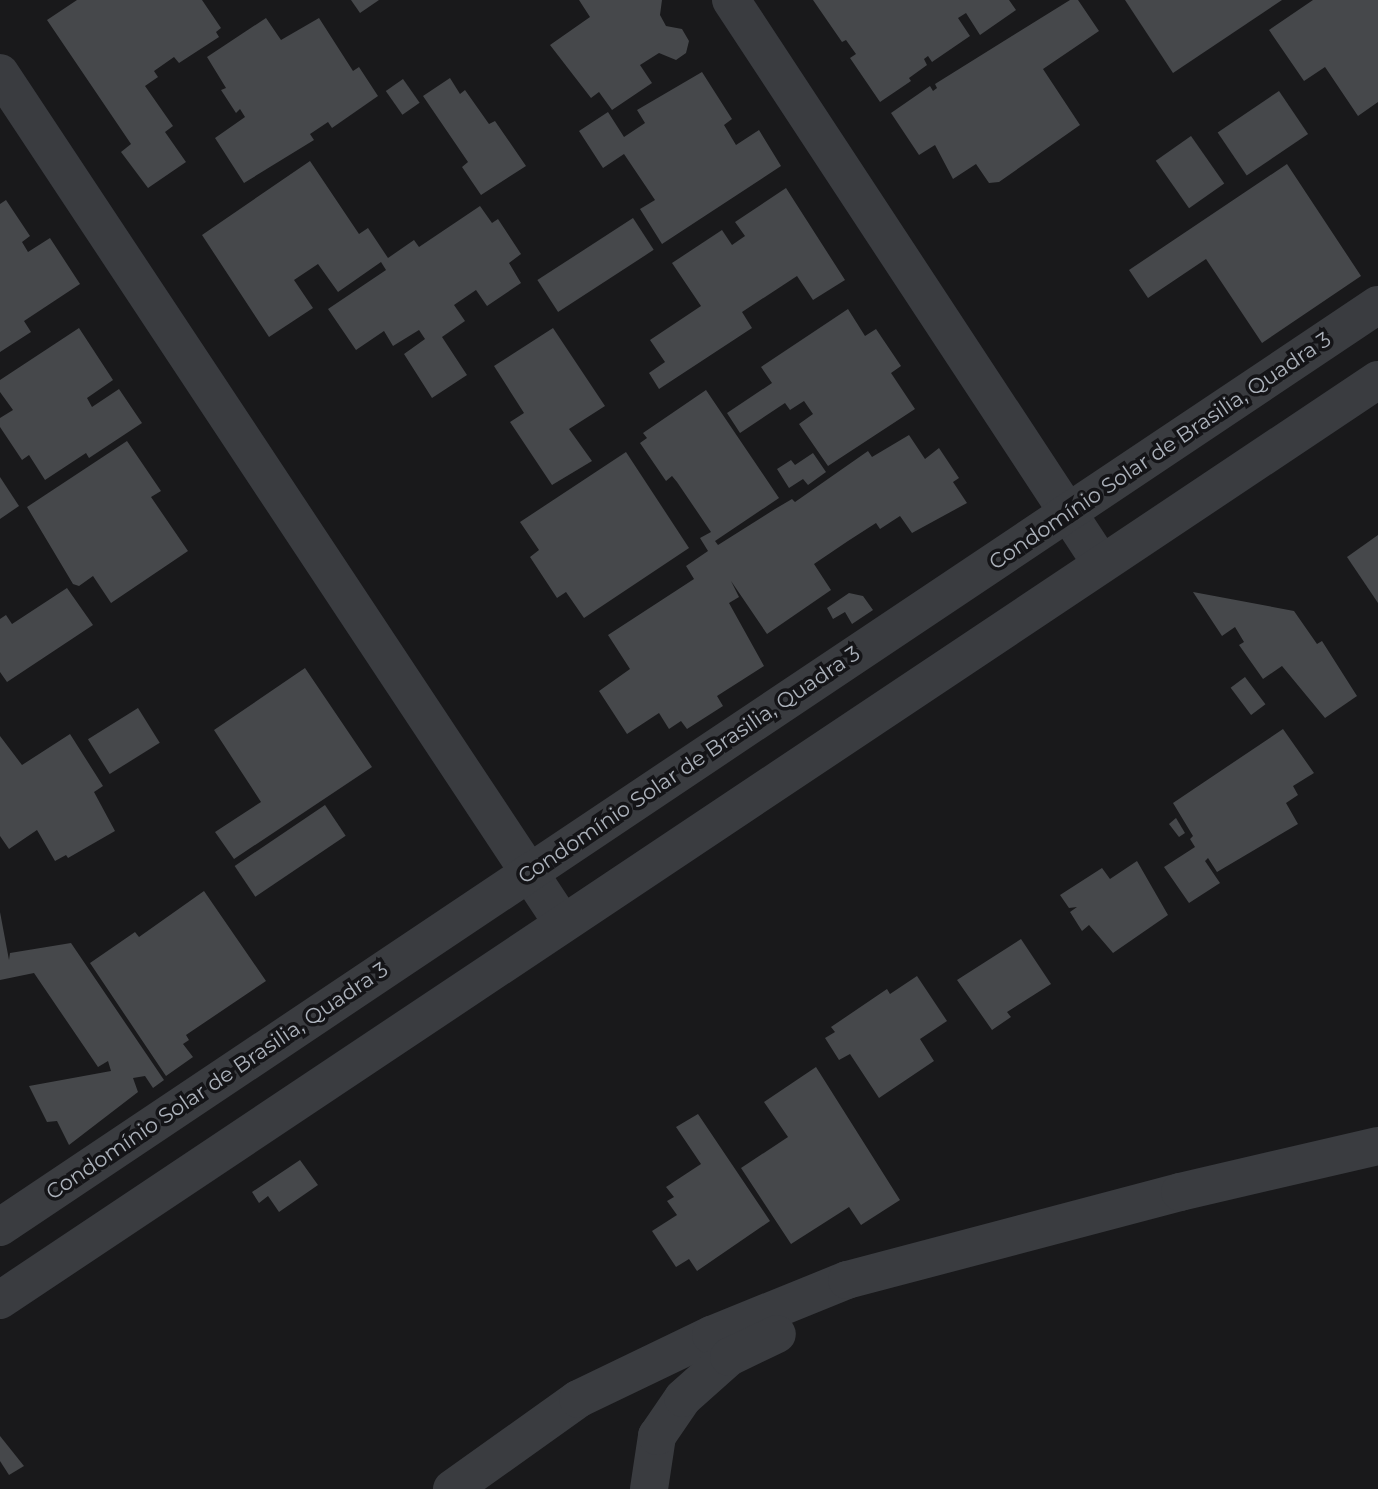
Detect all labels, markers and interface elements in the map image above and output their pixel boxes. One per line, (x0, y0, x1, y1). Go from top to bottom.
street label: Condomínio Solar de Brasilia, Quadra 3 (984, 327, 1336, 575)
street label: Condomínio Solar de Brasilia, Quadra 3 (513, 641, 865, 889)
street label: Condomínio Solar de Brasilia, Quadra 3 (41, 957, 393, 1205)

